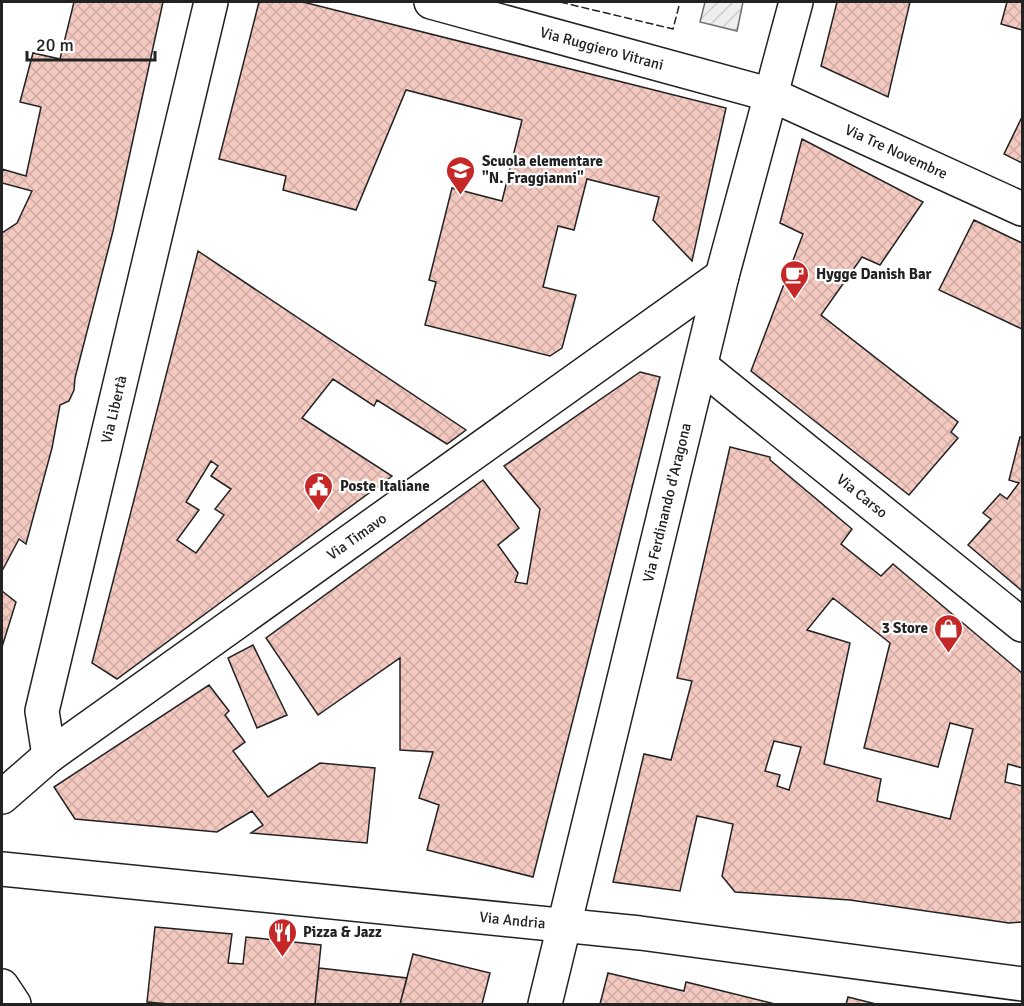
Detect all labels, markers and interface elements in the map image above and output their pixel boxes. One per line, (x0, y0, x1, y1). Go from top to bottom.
street label: Via Ruggiero Vitrani (538, 23, 666, 74)
scale bar (27, 24, 154, 62)
text: 20 m (36, 34, 74, 56)
street label: Via Tre Novembre (842, 120, 950, 183)
place label: Scuola elementare "N. Fraggianni" (482, 152, 603, 187)
school or university icon: Scuola elementare "N. Fraggianni" (445, 154, 477, 196)
cafe icon: Hygge Danish Bar (779, 258, 811, 300)
place label: Hygge Danish Bar (816, 265, 932, 283)
street label: Via Libertà (97, 374, 131, 445)
street label: Via Ferdinando d'Aragona (639, 421, 695, 584)
public building icon: Poste Italiane (303, 470, 335, 512)
street label: Via Carso (833, 470, 891, 522)
place label: Poste Italiane (340, 477, 430, 495)
street label: Via Timavo (323, 509, 390, 564)
shop icon: 3 Store (933, 612, 965, 654)
place label: 3 Store (882, 619, 928, 637)
street label: Via Andria (478, 908, 546, 932)
restaurant icon: Pizza & Jazz (266, 916, 298, 958)
place label: Pizza & Jazz (303, 923, 382, 941)

